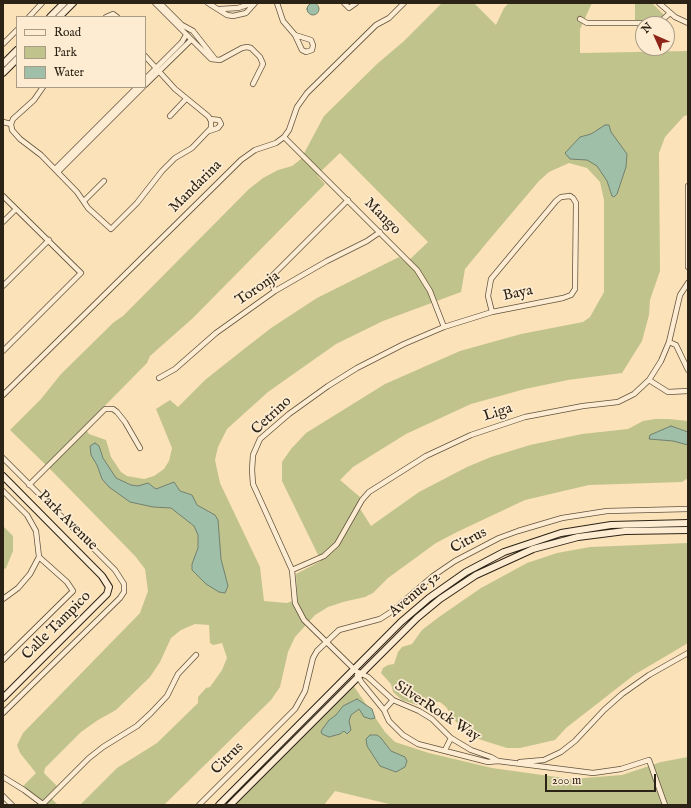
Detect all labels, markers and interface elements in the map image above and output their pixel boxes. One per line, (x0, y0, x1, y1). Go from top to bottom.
legend (16, 16, 146, 88)
north arrow (635, 16, 675, 56)
text: N (639, 20, 656, 37)
text: Road (54, 25, 81, 40)
text: Park (54, 45, 77, 60)
text: Water (54, 65, 84, 80)
street label: Mandarina (166, 157, 226, 217)
street label: Mango (360, 195, 404, 239)
street label: Toronja (233, 268, 283, 310)
street label: Baya (501, 282, 535, 306)
street label: Cetrino (248, 393, 296, 439)
street label: Liga (481, 400, 515, 426)
street label: Park Avenue (33, 487, 101, 555)
street label: Citrus (448, 524, 490, 558)
street label: Avenue 52 (386, 568, 444, 622)
street label: Calle Tampico (19, 588, 95, 664)
street label: SilverRock Way (391, 678, 483, 746)
street label: Citrus (208, 739, 248, 779)
scale bar (547, 766, 658, 792)
text: 200 m (552, 773, 581, 788)

